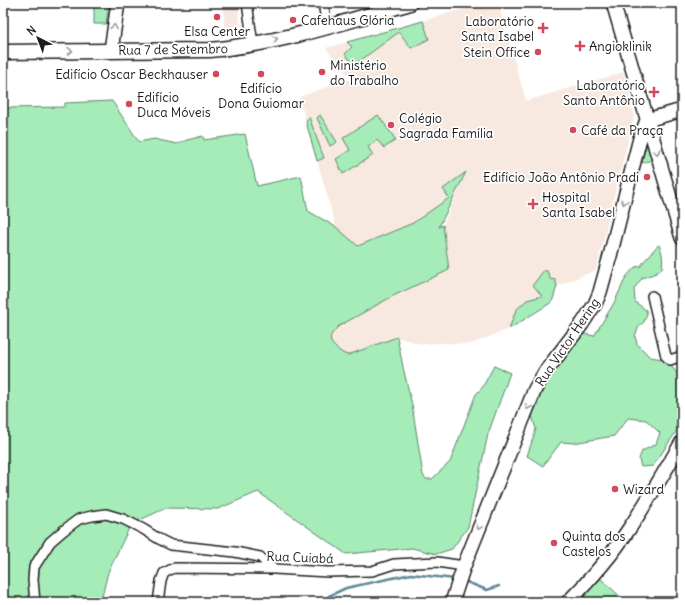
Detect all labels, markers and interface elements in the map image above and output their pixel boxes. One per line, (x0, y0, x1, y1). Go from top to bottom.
marker: Elsa Center (212, 12, 222, 22)
place label: Cafehaus Glória (301, 12, 395, 29)
place label: Laboratório Santa Isabel (461, 13, 534, 45)
marker: Cafehaus Glória (288, 15, 298, 25)
north arrow (18, 18, 58, 58)
marker: Laboratório Santa Isabel (537, 22, 549, 34)
text: N (24, 23, 39, 38)
place label: Elsa Center (184, 23, 251, 40)
one-way arrow (109, 24, 118, 30)
one-way arrow (272, 36, 278, 44)
place label: Angioklinik (589, 38, 652, 55)
street label: Rua 7 de Setembro (118, 40, 228, 59)
marker: Angioklinik (574, 40, 586, 52)
place label: Stein Office (463, 44, 530, 61)
one-way arrow (67, 47, 73, 55)
marker: Stein Office (533, 47, 543, 57)
place label: Ministério do Trabalho (330, 57, 399, 89)
place label: Edifício Oscar Beckhauser (55, 66, 209, 83)
marker: Ministério do Trabalho (317, 67, 327, 77)
marker: Edifício Oscar Beckhauser (211, 69, 221, 79)
marker: Edifício Dona Guiomar (256, 69, 266, 79)
place label: Laboratório Santo Antônio (563, 77, 645, 109)
place label: Edifício Dona Guiomar (218, 80, 305, 112)
marker: Laboratório Santo Antônio (648, 86, 660, 98)
place label: Edifício Duca Móveis (137, 89, 211, 121)
marker: Edifício Duca Móveis (124, 99, 134, 109)
place label: Colégio Sagrada Família (399, 110, 493, 142)
marker: Colégio Sagrada Família (386, 120, 396, 130)
place label: Café da Praça (581, 122, 663, 139)
marker: Café da Praça (568, 125, 578, 135)
one-way arrow (652, 149, 661, 156)
place label: Edifício João Antônio Pradi (483, 169, 639, 186)
marker: Edifício João Antônio Pradi (642, 172, 652, 182)
place label: Hospital Santa Isabel (542, 189, 615, 221)
marker: Hospital Santa Isabel (527, 198, 539, 210)
one-way arrow (620, 198, 629, 205)
street label: Rua Victor Hering (532, 295, 603, 390)
one-way arrow (524, 403, 532, 410)
place label: Wizard (623, 481, 664, 498)
marker: Wizard (610, 484, 620, 494)
one-way arrow (476, 524, 484, 531)
place label: Quinta dos Castelos (562, 528, 626, 560)
marker: Quinta dos Castelos (549, 538, 559, 548)
street label: Rua Cuiabá (266, 548, 334, 567)

